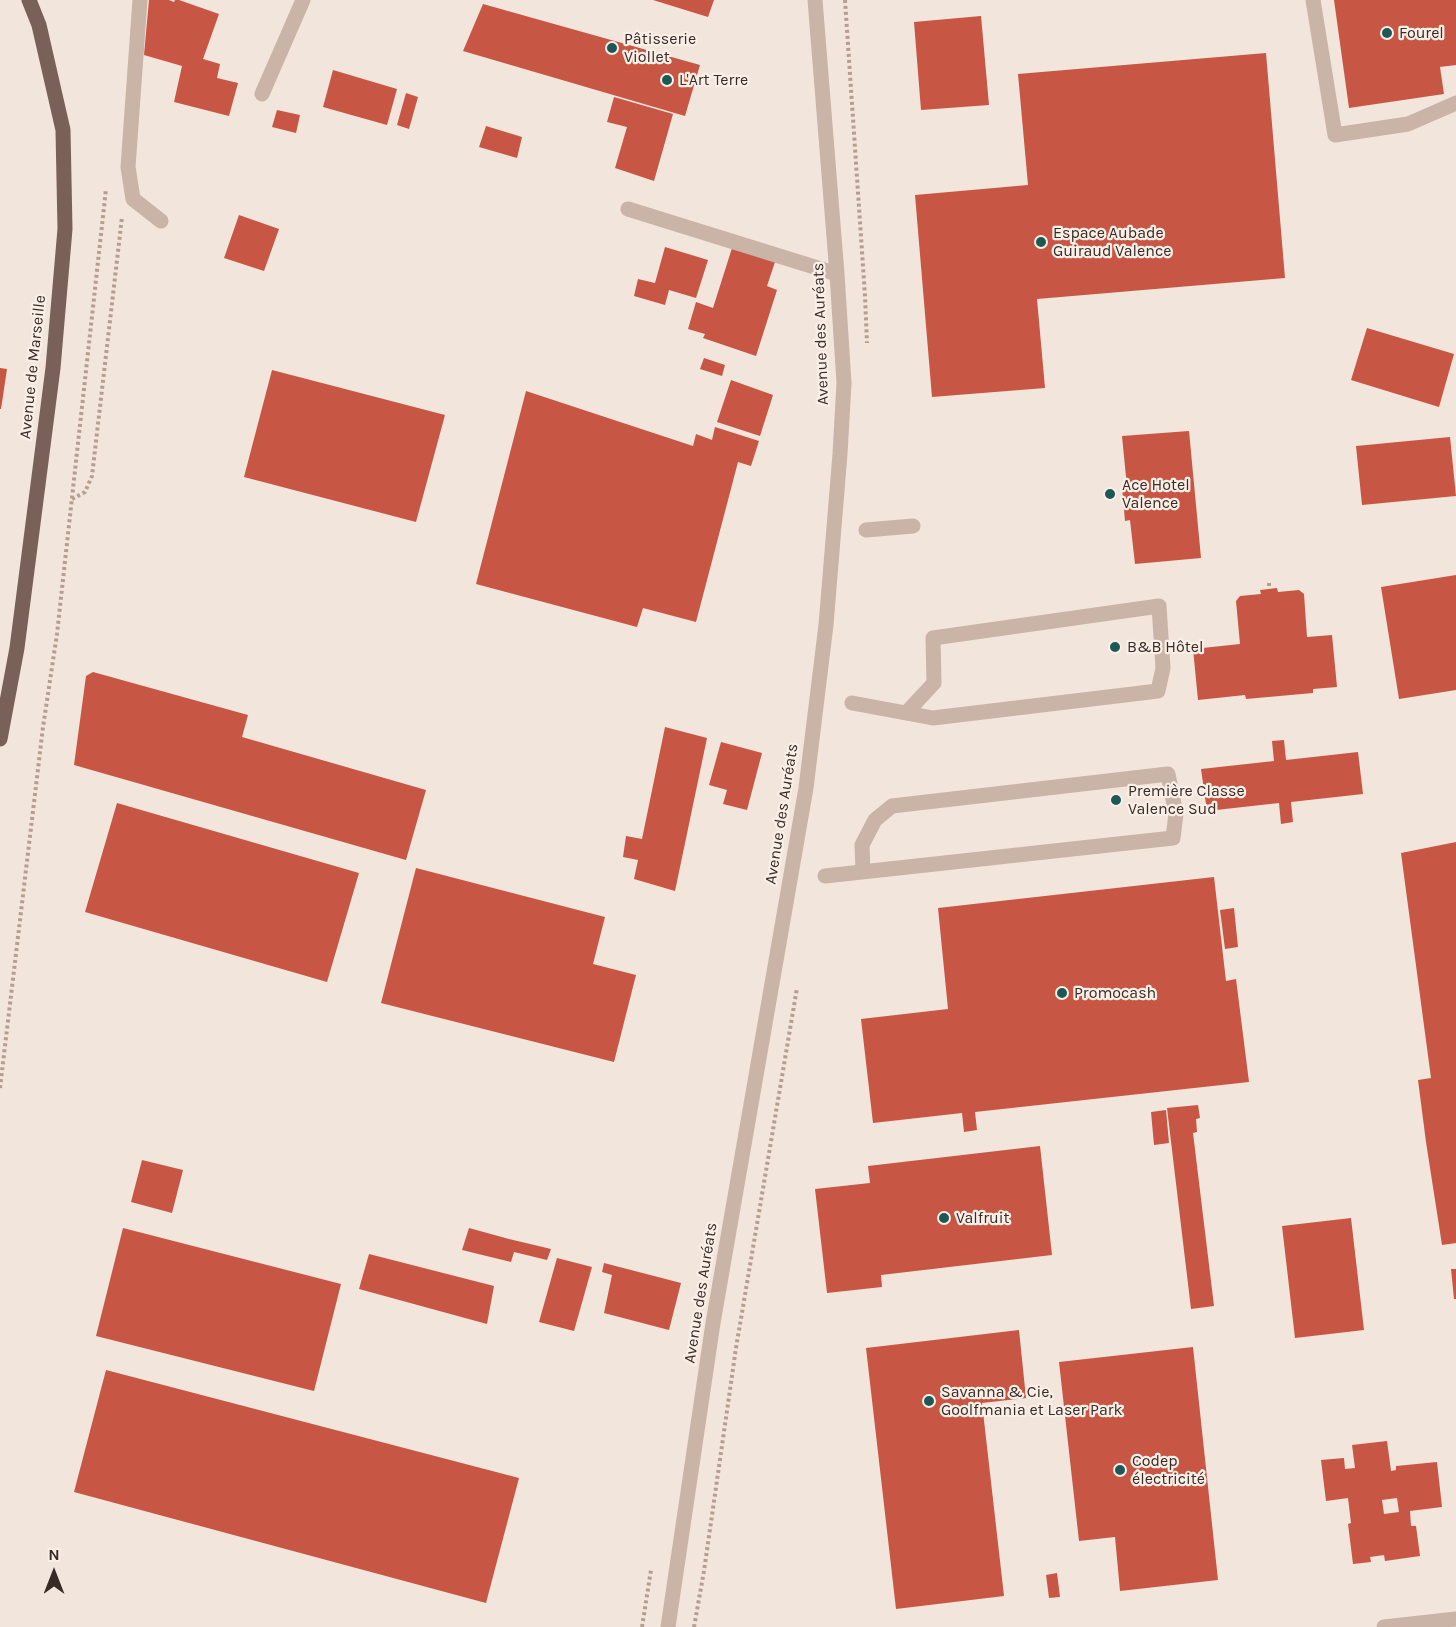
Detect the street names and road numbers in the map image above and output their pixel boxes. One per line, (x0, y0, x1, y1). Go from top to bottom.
street label: Avenue des Auréats (809, 262, 833, 406)
street label: Avenue de Marseille (16, 294, 50, 440)
street label: Avenue des Auréats (761, 742, 803, 886)
street label: Avenue des Auréats (680, 1221, 722, 1365)

